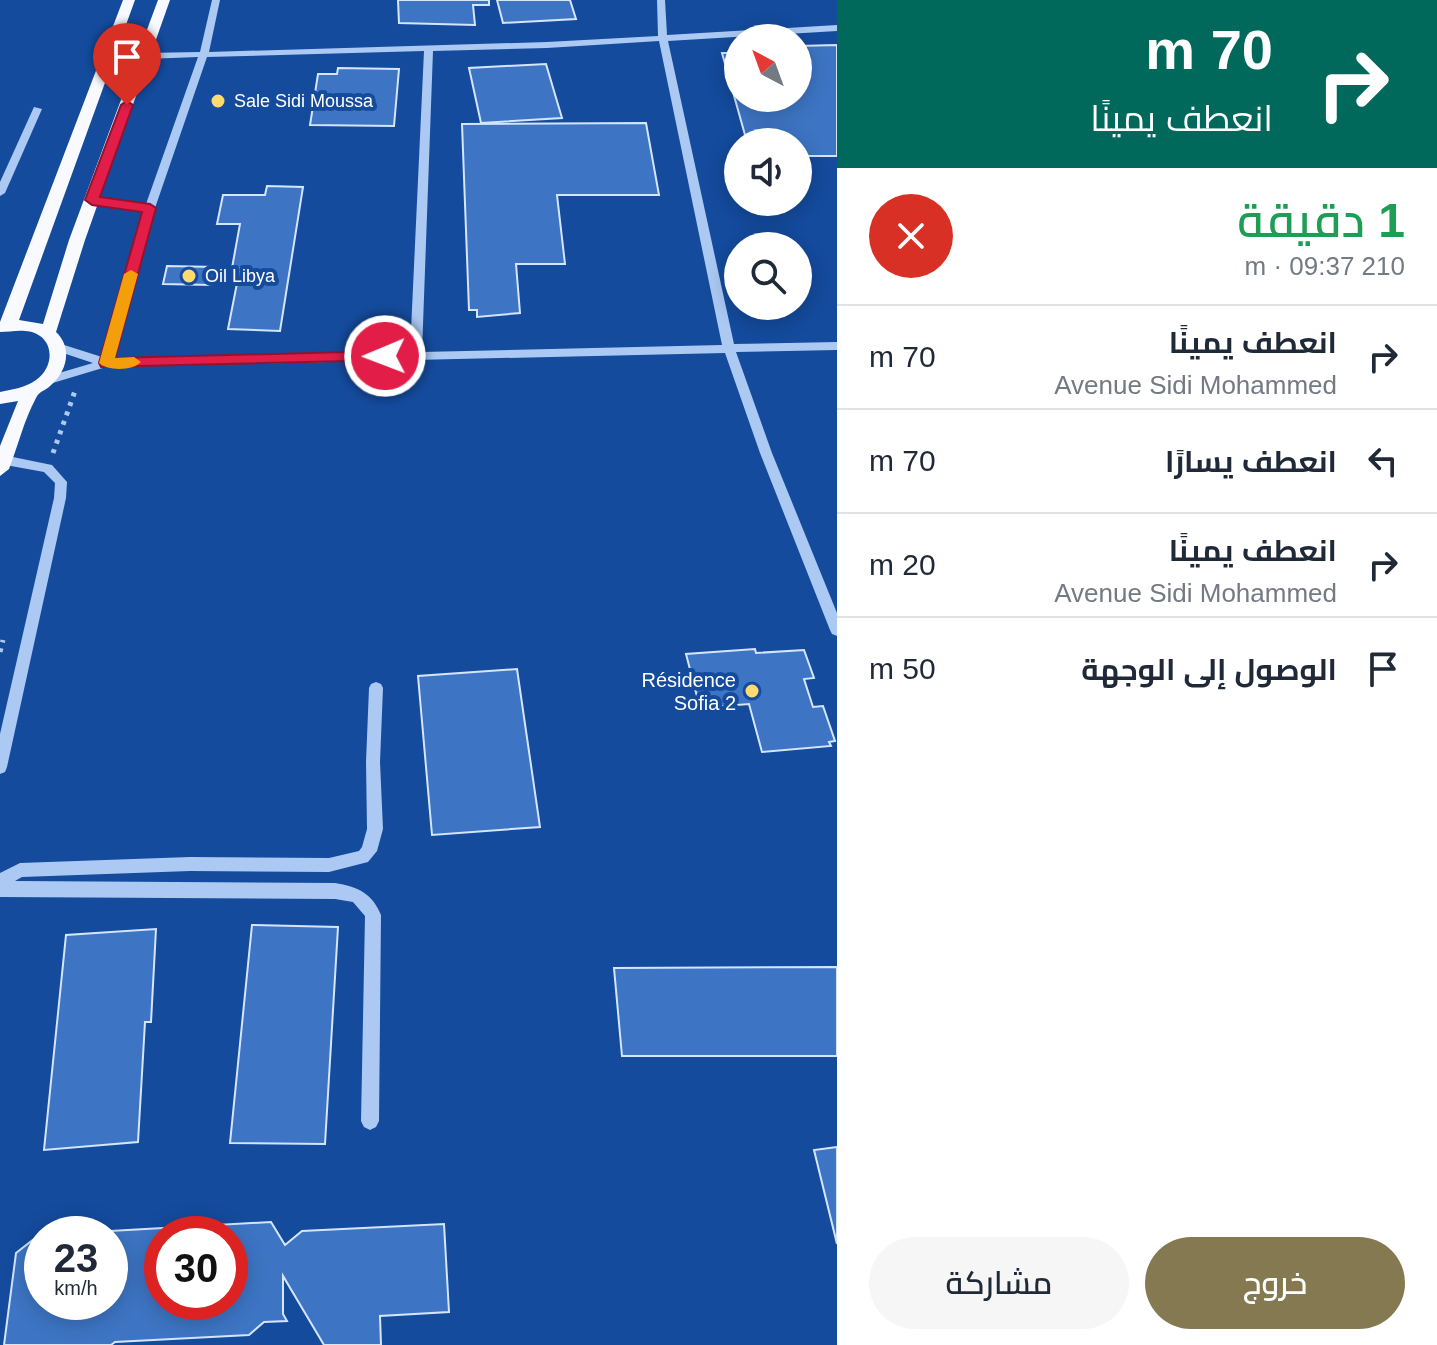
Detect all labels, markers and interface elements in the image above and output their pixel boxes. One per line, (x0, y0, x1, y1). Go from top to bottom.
text: 70 m (1145, 18, 1273, 81)
pin (93, 23, 161, 105)
north arrow (724, 24, 812, 112)
map controls (724, 24, 812, 320)
icon: right (1301, 32, 1405, 136)
icon: arrive (105, 35, 149, 79)
place label: Sale Sidi Moussa (234, 91, 374, 111)
marker: Sale Sidi Moussa (209, 92, 227, 110)
text: انعطف يمينًا (1090, 98, 1273, 139)
button: sound (724, 128, 812, 216)
button: close (869, 194, 953, 278)
text: 1 دقيقة (1237, 194, 1405, 247)
button: search (724, 232, 812, 320)
text: 210 m · 09:37 (1245, 251, 1405, 281)
place label: Oil Libya (205, 266, 276, 286)
marker: Oil Libya (180, 267, 198, 285)
position arrow (343, 314, 427, 398)
text: انعطف يمينًا (1169, 326, 1337, 359)
icon: right (1361, 335, 1405, 379)
text: 70 m (869, 340, 936, 373)
text: Avenue Sidi Mohammed (1054, 370, 1337, 400)
icon: left (1361, 439, 1405, 483)
text: 70 m (869, 444, 936, 477)
text: انعطف يسارًا (1165, 445, 1337, 478)
text: انعطف يمينًا (1169, 534, 1337, 567)
icon: right (1361, 543, 1405, 587)
text: 20 m (869, 548, 936, 581)
text: Avenue Sidi Mohammed (1054, 578, 1337, 608)
icon: arrive (1361, 647, 1405, 691)
text: 50 m (869, 652, 936, 685)
text: الوصول إلى الوجهة (1081, 653, 1337, 686)
place label: Résidence Sofia 2 (641, 669, 736, 714)
marker: Résidence Sofia 2 (743, 682, 761, 700)
speed limit sign: 30 (144, 1216, 248, 1320)
text: 23 (54, 1236, 98, 1280)
button: مشاركة (869, 1237, 1129, 1329)
button: خروج (1145, 1237, 1405, 1329)
text: km/h (54, 1277, 98, 1299)

